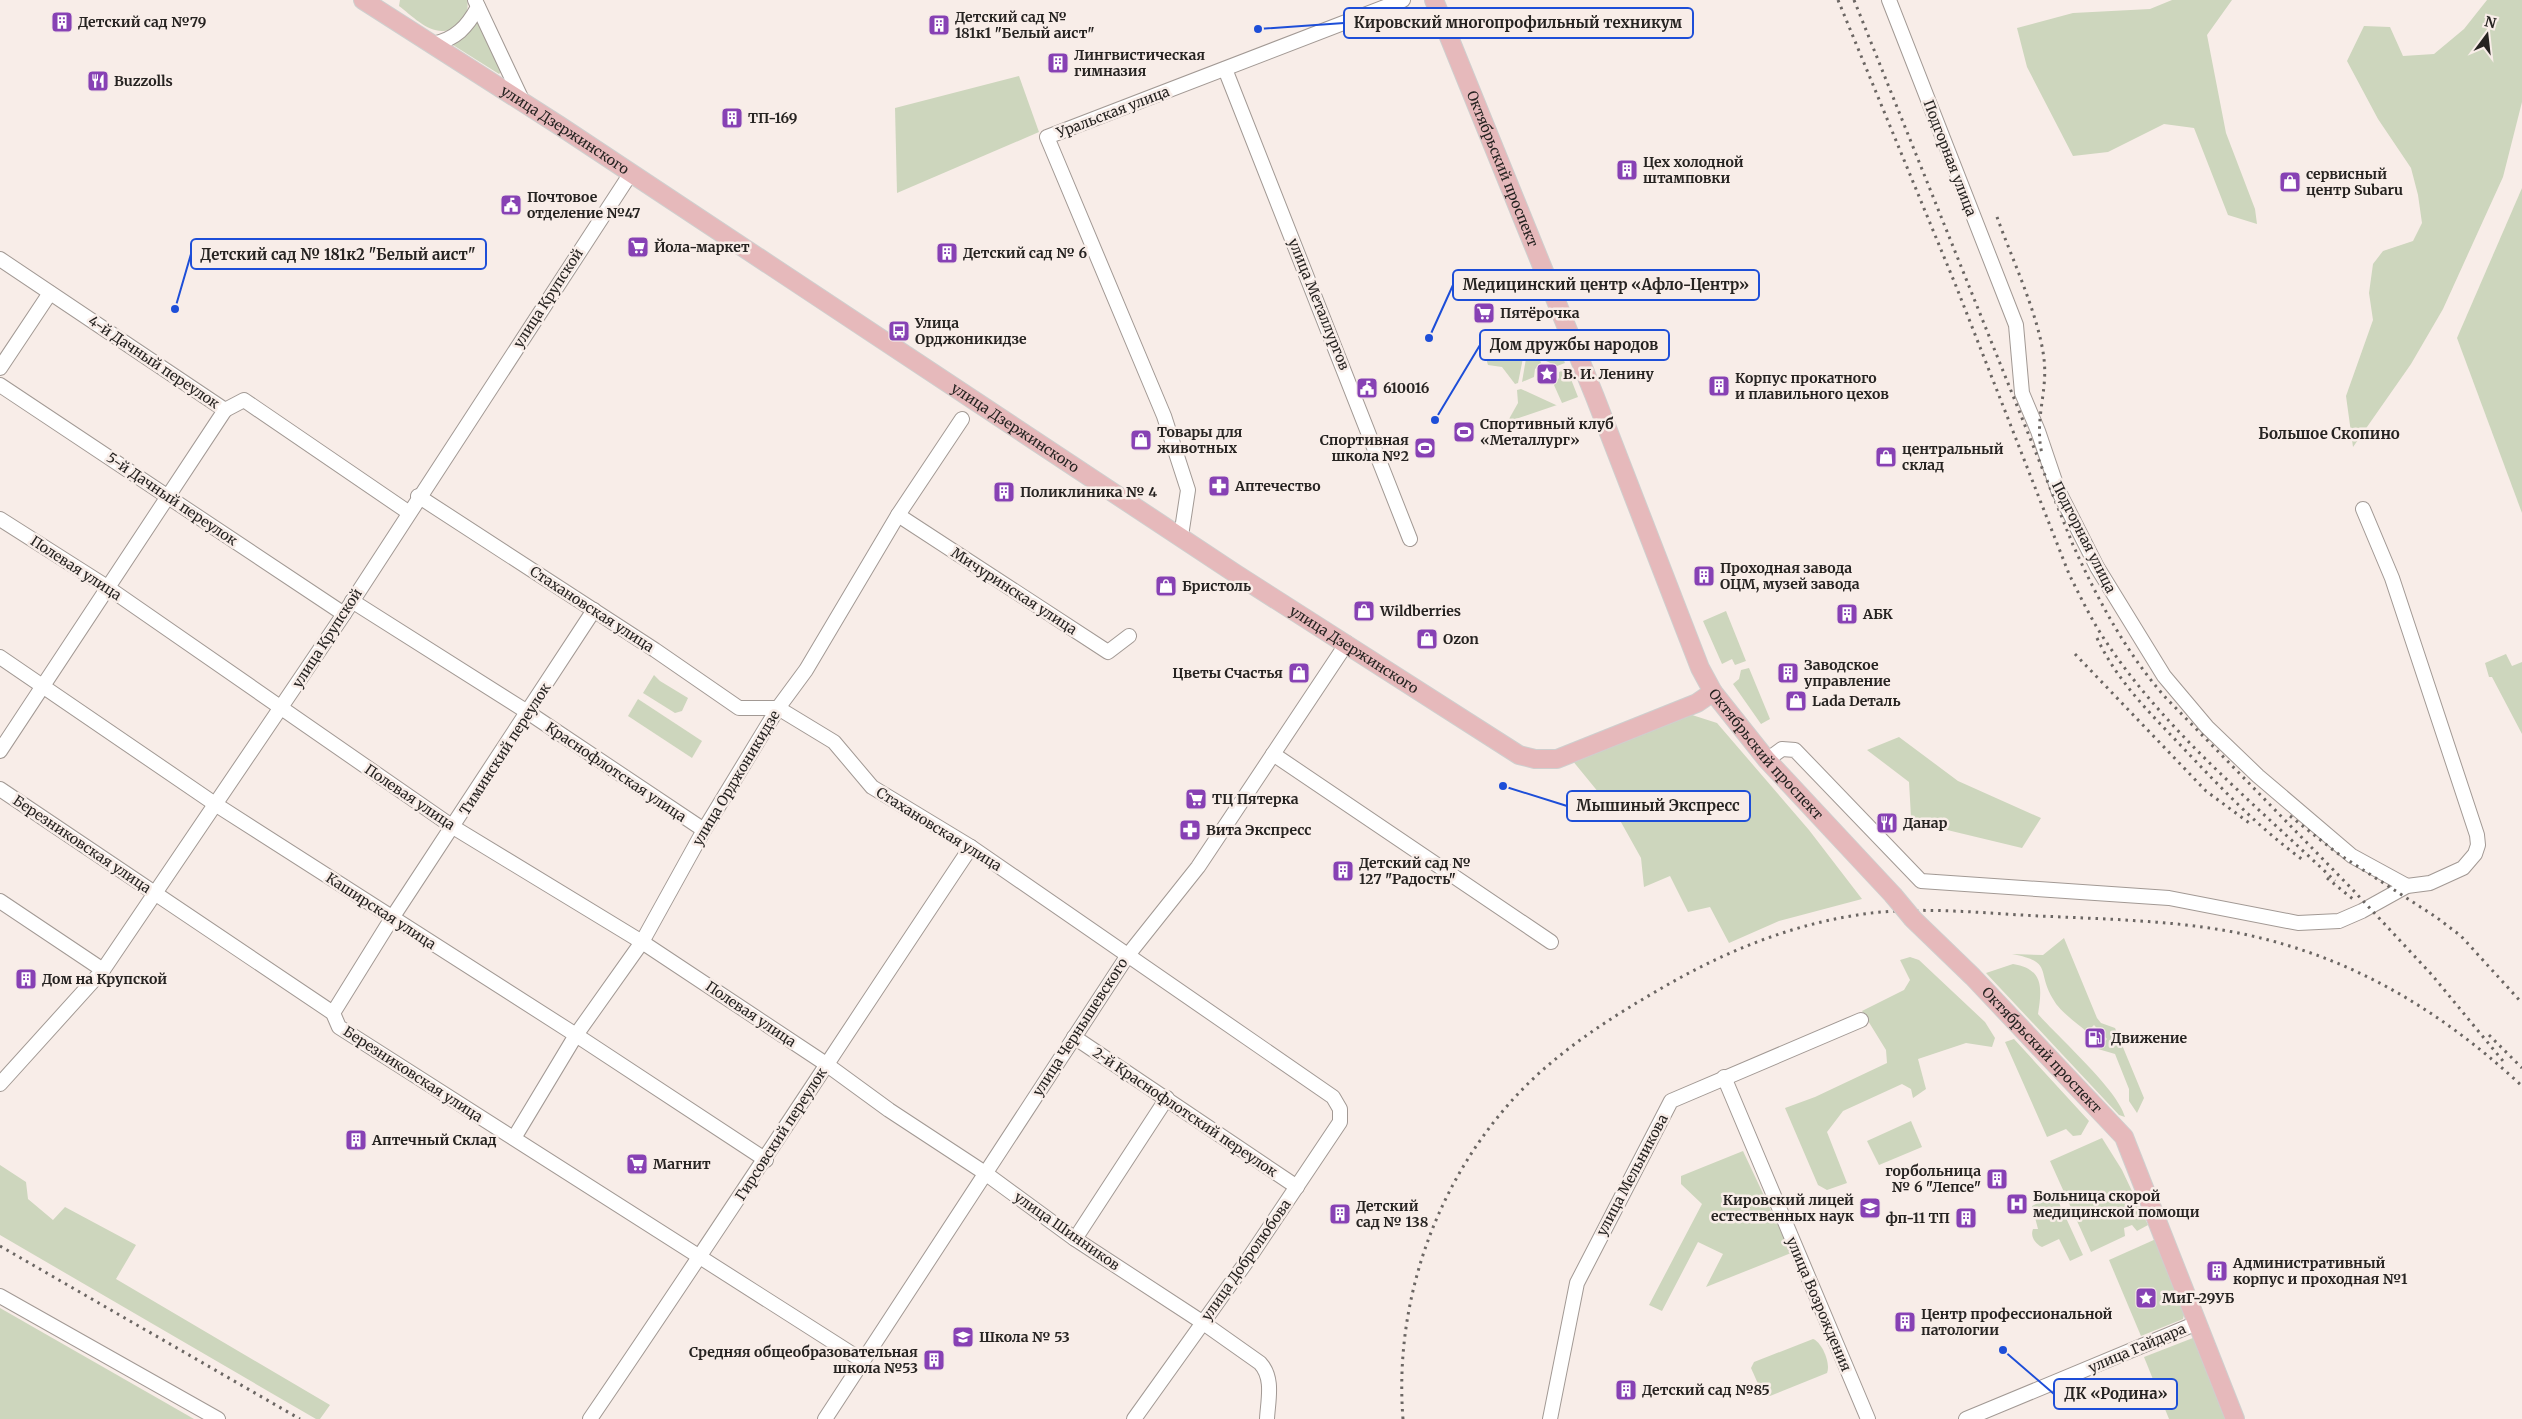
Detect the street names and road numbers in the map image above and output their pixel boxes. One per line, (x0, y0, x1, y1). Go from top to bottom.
street label: улица Дзержинского (497, 81, 633, 178)
street label: Уральская улица (1053, 82, 1172, 142)
street label: Октябрьский проспект (1463, 88, 1542, 250)
street label: Подгорная улица (1920, 97, 1981, 219)
street label: улица Металлургов (1284, 236, 1354, 372)
street label: улица Крупской (509, 245, 587, 351)
street label: 4-й Дачный переулок (85, 311, 223, 413)
street label: улица Дзержинского (948, 379, 1083, 477)
street label: 5-й Дачный переулок (103, 448, 241, 550)
street label: Подгорная улица (2048, 478, 2120, 596)
street label: Полевая улица (27, 532, 125, 604)
street label: Мичуринская улица (948, 544, 1081, 639)
street label: Стахановская улица (526, 562, 658, 656)
street label: улица Крупской (288, 585, 366, 691)
street label: улица Дзержинского (1286, 602, 1422, 697)
street label: Тиминский переулок (456, 679, 555, 818)
street label: Октябрьский проспект (1705, 685, 1827, 824)
street label: улица Орджоникидзе (688, 707, 784, 849)
street label: Краснофлотская улица (542, 718, 690, 826)
street label: Полевая улица (361, 760, 459, 834)
street label: Стахановская улица (873, 783, 1005, 875)
street label: Березниковская улица (9, 791, 155, 897)
street label: Каширская улица (323, 869, 440, 954)
street label: улица Чернышевского (1029, 954, 1131, 1100)
street label: Полевая улица (702, 977, 800, 1051)
street label: Октябрьский проспект (1978, 983, 2106, 1117)
street label: Березниковская улица (340, 1022, 487, 1126)
street label: 2-й Краснофлотский переулок (1089, 1043, 1281, 1181)
street label: Гирсовский переулок (731, 1064, 831, 1204)
street label: улица Мельникова (1592, 1111, 1672, 1239)
street label: улица Шинников (1011, 1188, 1123, 1274)
street label: улица Добролюбова (1197, 1195, 1295, 1324)
street label: улица Возрождения (1783, 1234, 1855, 1374)
street label: улица Гайдара (2086, 1319, 2189, 1377)

